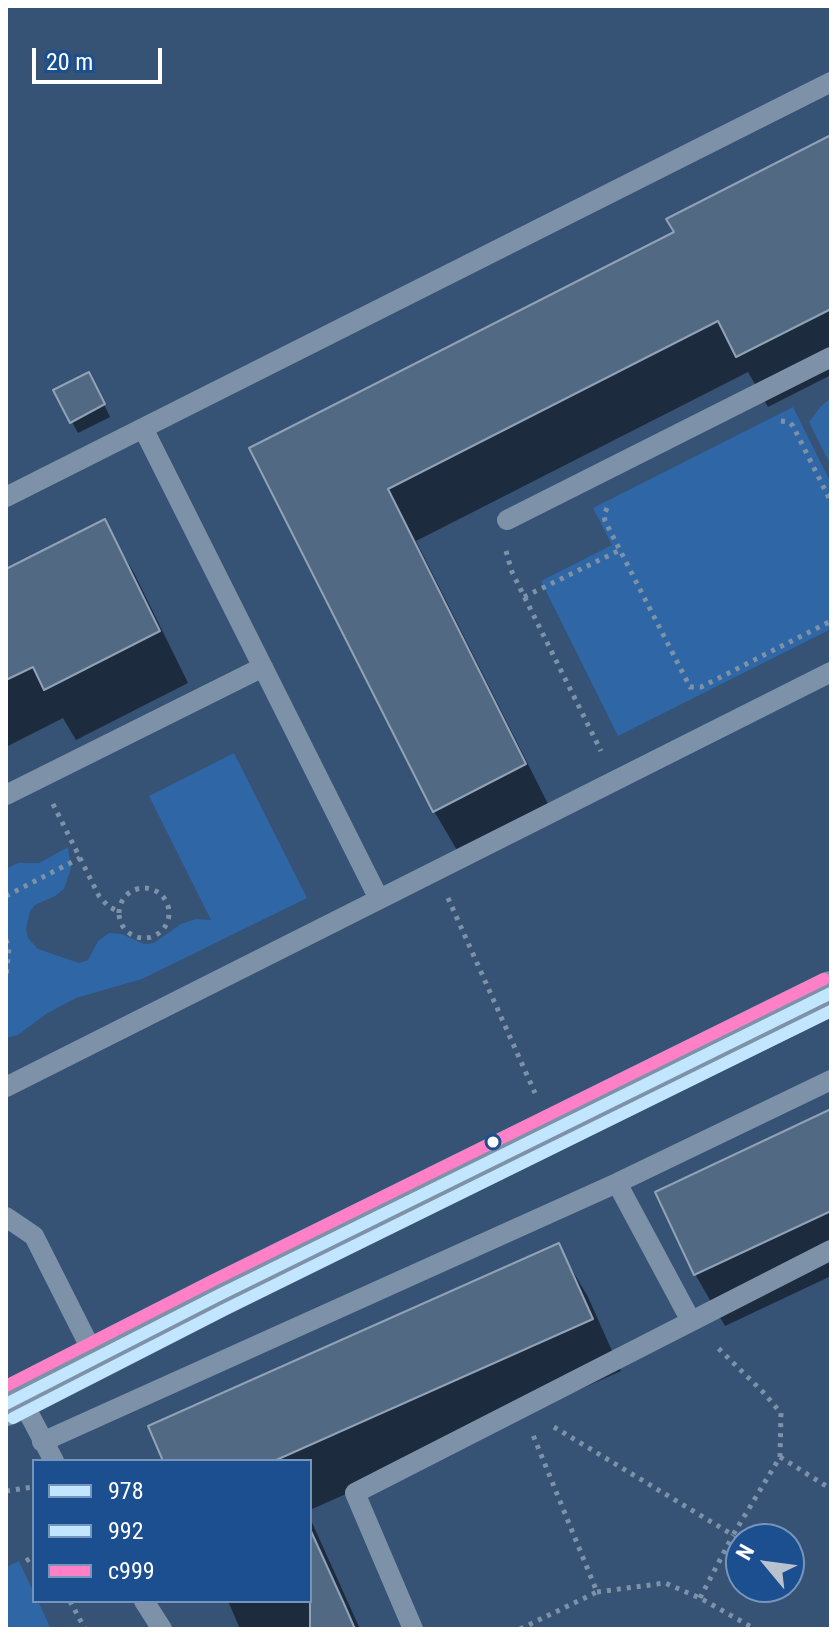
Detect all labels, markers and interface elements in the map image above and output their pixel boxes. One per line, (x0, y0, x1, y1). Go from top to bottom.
scale bar (36, 32, 166, 82)
text: 20 m (46, 48, 93, 76)
unlabelled marker (485, 1134, 501, 1150)
legend (32, 1459, 312, 1603)
text: 978 (108, 1477, 144, 1505)
text: 992 (108, 1517, 144, 1545)
north arrow (725, 1523, 805, 1603)
text: N (731, 1540, 760, 1564)
text: с999 (108, 1557, 155, 1585)

